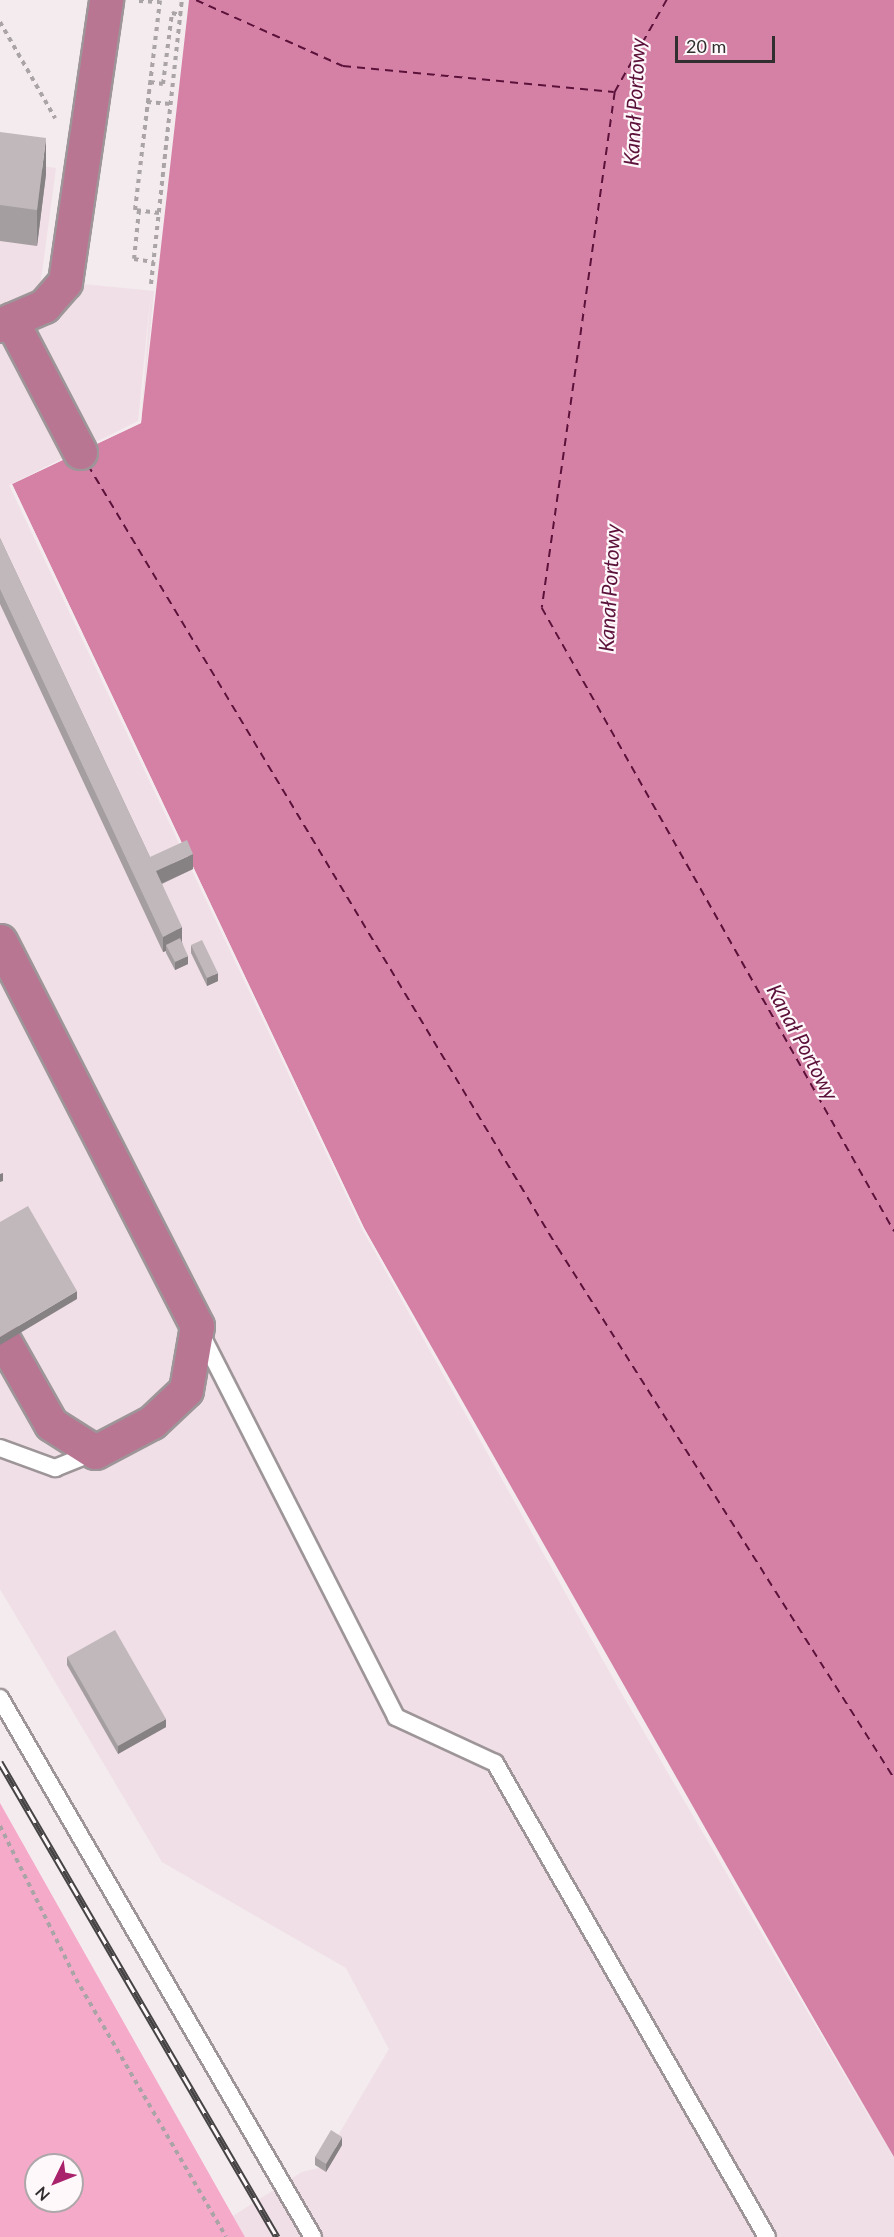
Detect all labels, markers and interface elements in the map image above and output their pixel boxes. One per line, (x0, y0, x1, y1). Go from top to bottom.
scale bar (678, 24, 778, 62)
text: 20 m (686, 35, 726, 57)
water label: Kanał Portowy (618, 37, 650, 167)
water label: Kanał Portowy (593, 523, 625, 653)
water label: Kanał Portowy (762, 979, 844, 1105)
north arrow (24, 2153, 84, 2213)
text: N (31, 2183, 53, 2205)

